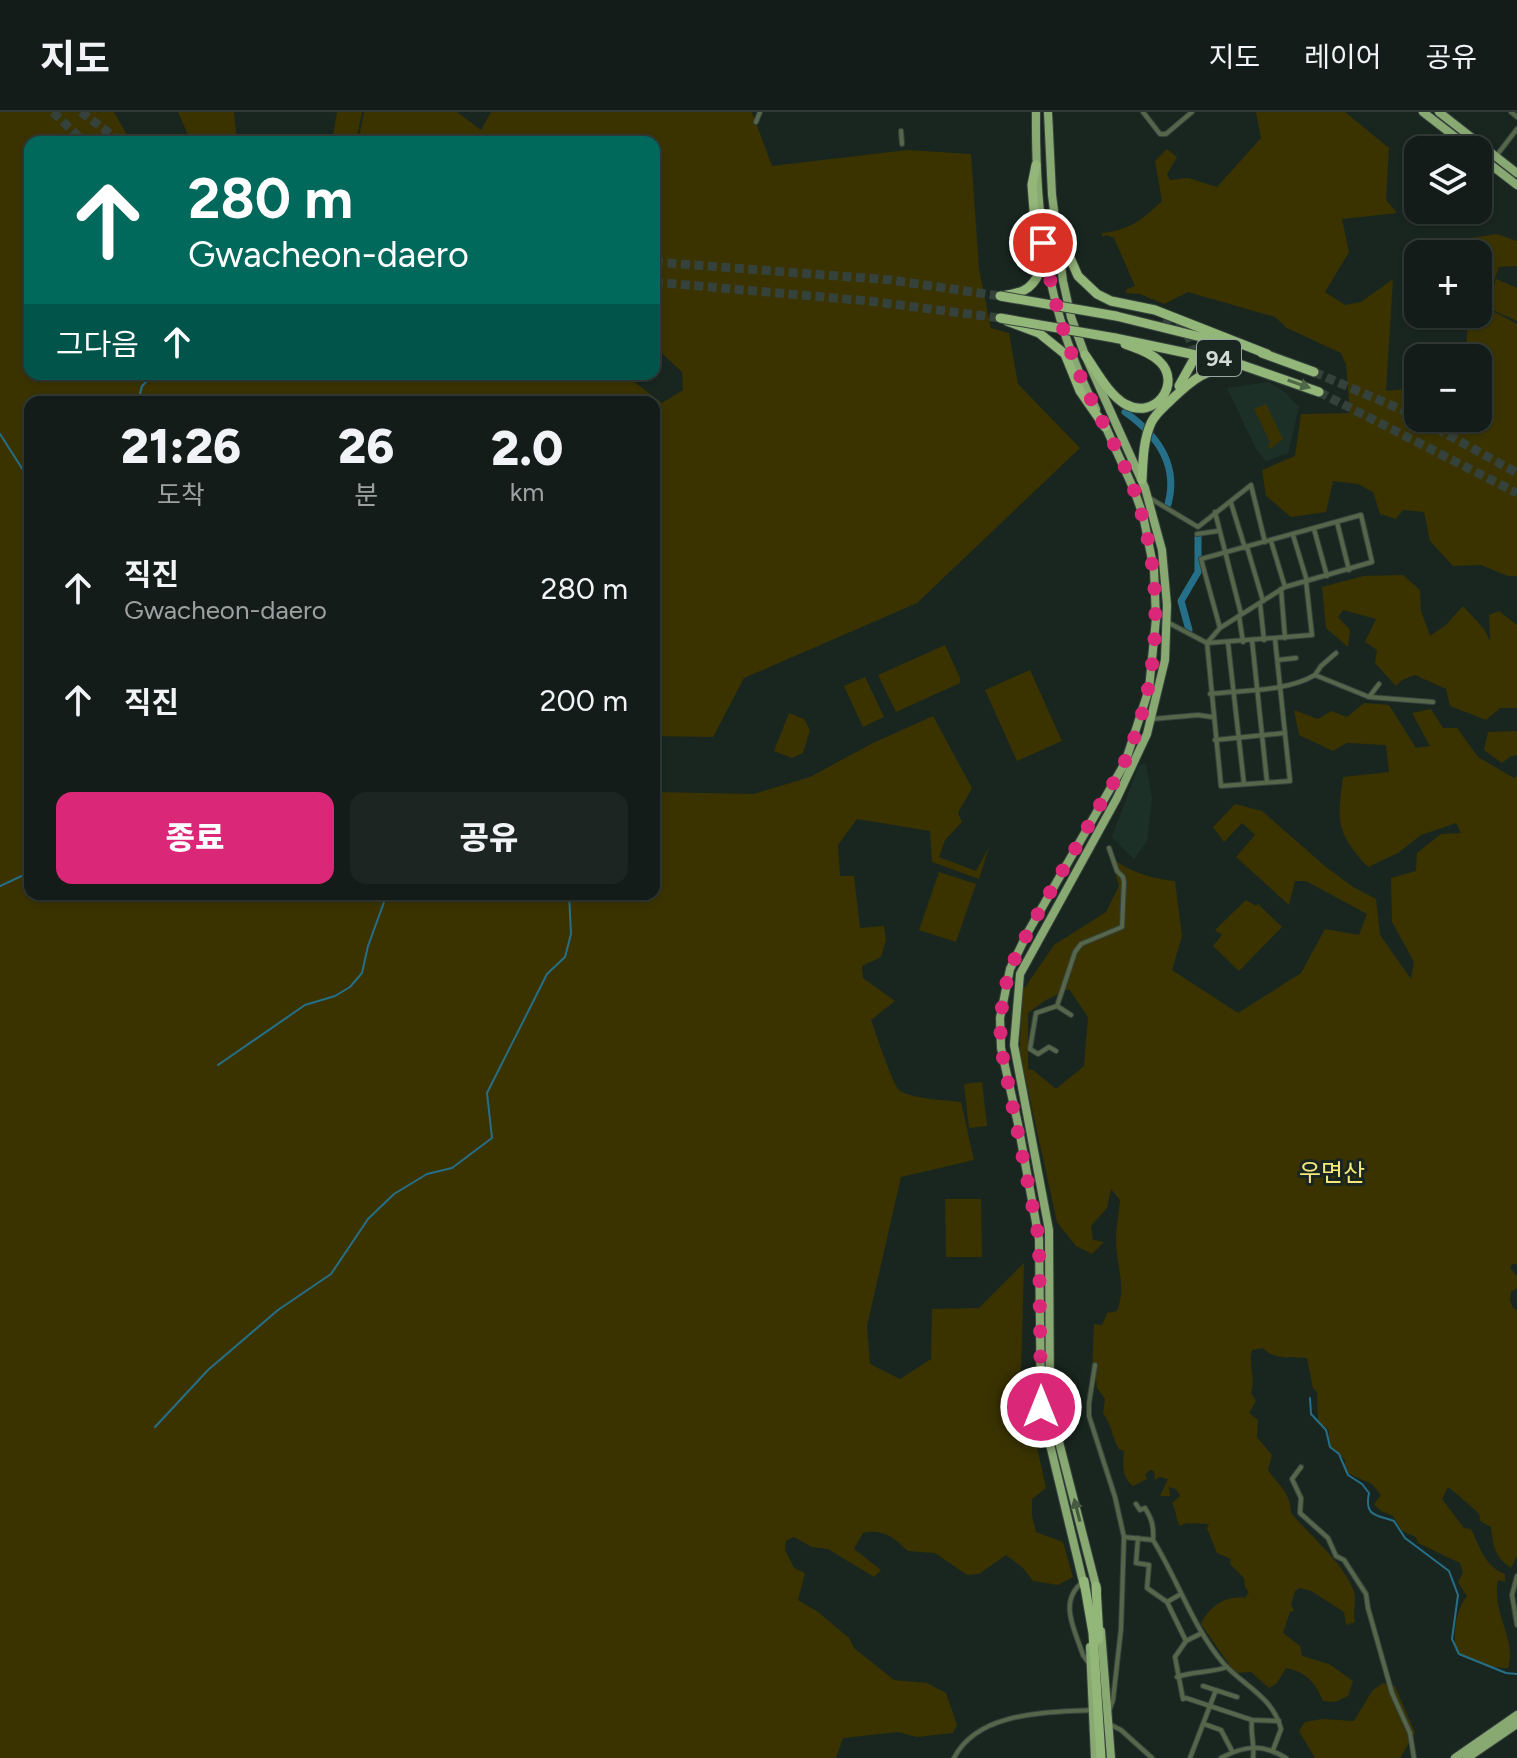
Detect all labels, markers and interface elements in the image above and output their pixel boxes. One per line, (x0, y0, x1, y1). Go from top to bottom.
text: 지도 (40, 36, 110, 82)
text: 지도 (1209, 40, 1260, 74)
text: 레이어 (1304, 40, 1381, 74)
text: 공유 (1425, 40, 1477, 74)
map controls (1404, 136, 1492, 432)
button: layers (1404, 136, 1492, 224)
text: 280 m (188, 165, 353, 232)
icon: ahead (56, 168, 160, 272)
pin (1009, 209, 1077, 277)
icon: arrive (1021, 221, 1065, 265)
text: Gwacheon-daero (188, 233, 469, 276)
button: + (1404, 240, 1492, 328)
icon: ahead (155, 320, 199, 364)
text: 그다음 (56, 326, 139, 363)
road number: 94 (1197, 340, 1241, 376)
button: − (1404, 344, 1492, 432)
one-way arrow (1287, 379, 1311, 391)
text: 21:26 (121, 417, 241, 475)
text: 26 (338, 417, 394, 475)
text: 2.0 (491, 419, 563, 477)
text: km (510, 476, 545, 508)
text: 도착 (157, 479, 205, 511)
text: 분 (354, 479, 378, 511)
text: 직진 (124, 556, 179, 593)
icon: ahead (56, 566, 100, 610)
text: 280 m (541, 570, 628, 607)
text: Gwacheon-daero (124, 594, 327, 626)
icon: ahead (56, 678, 100, 722)
text: 200 m (540, 682, 628, 719)
text: 직진 (124, 684, 179, 721)
button: 종료 (56, 792, 334, 884)
button: 공유 (350, 792, 628, 884)
park label: 우면산 (1299, 1158, 1365, 1187)
position arrow (999, 1365, 1083, 1449)
one-way arrow (1070, 1498, 1082, 1523)

